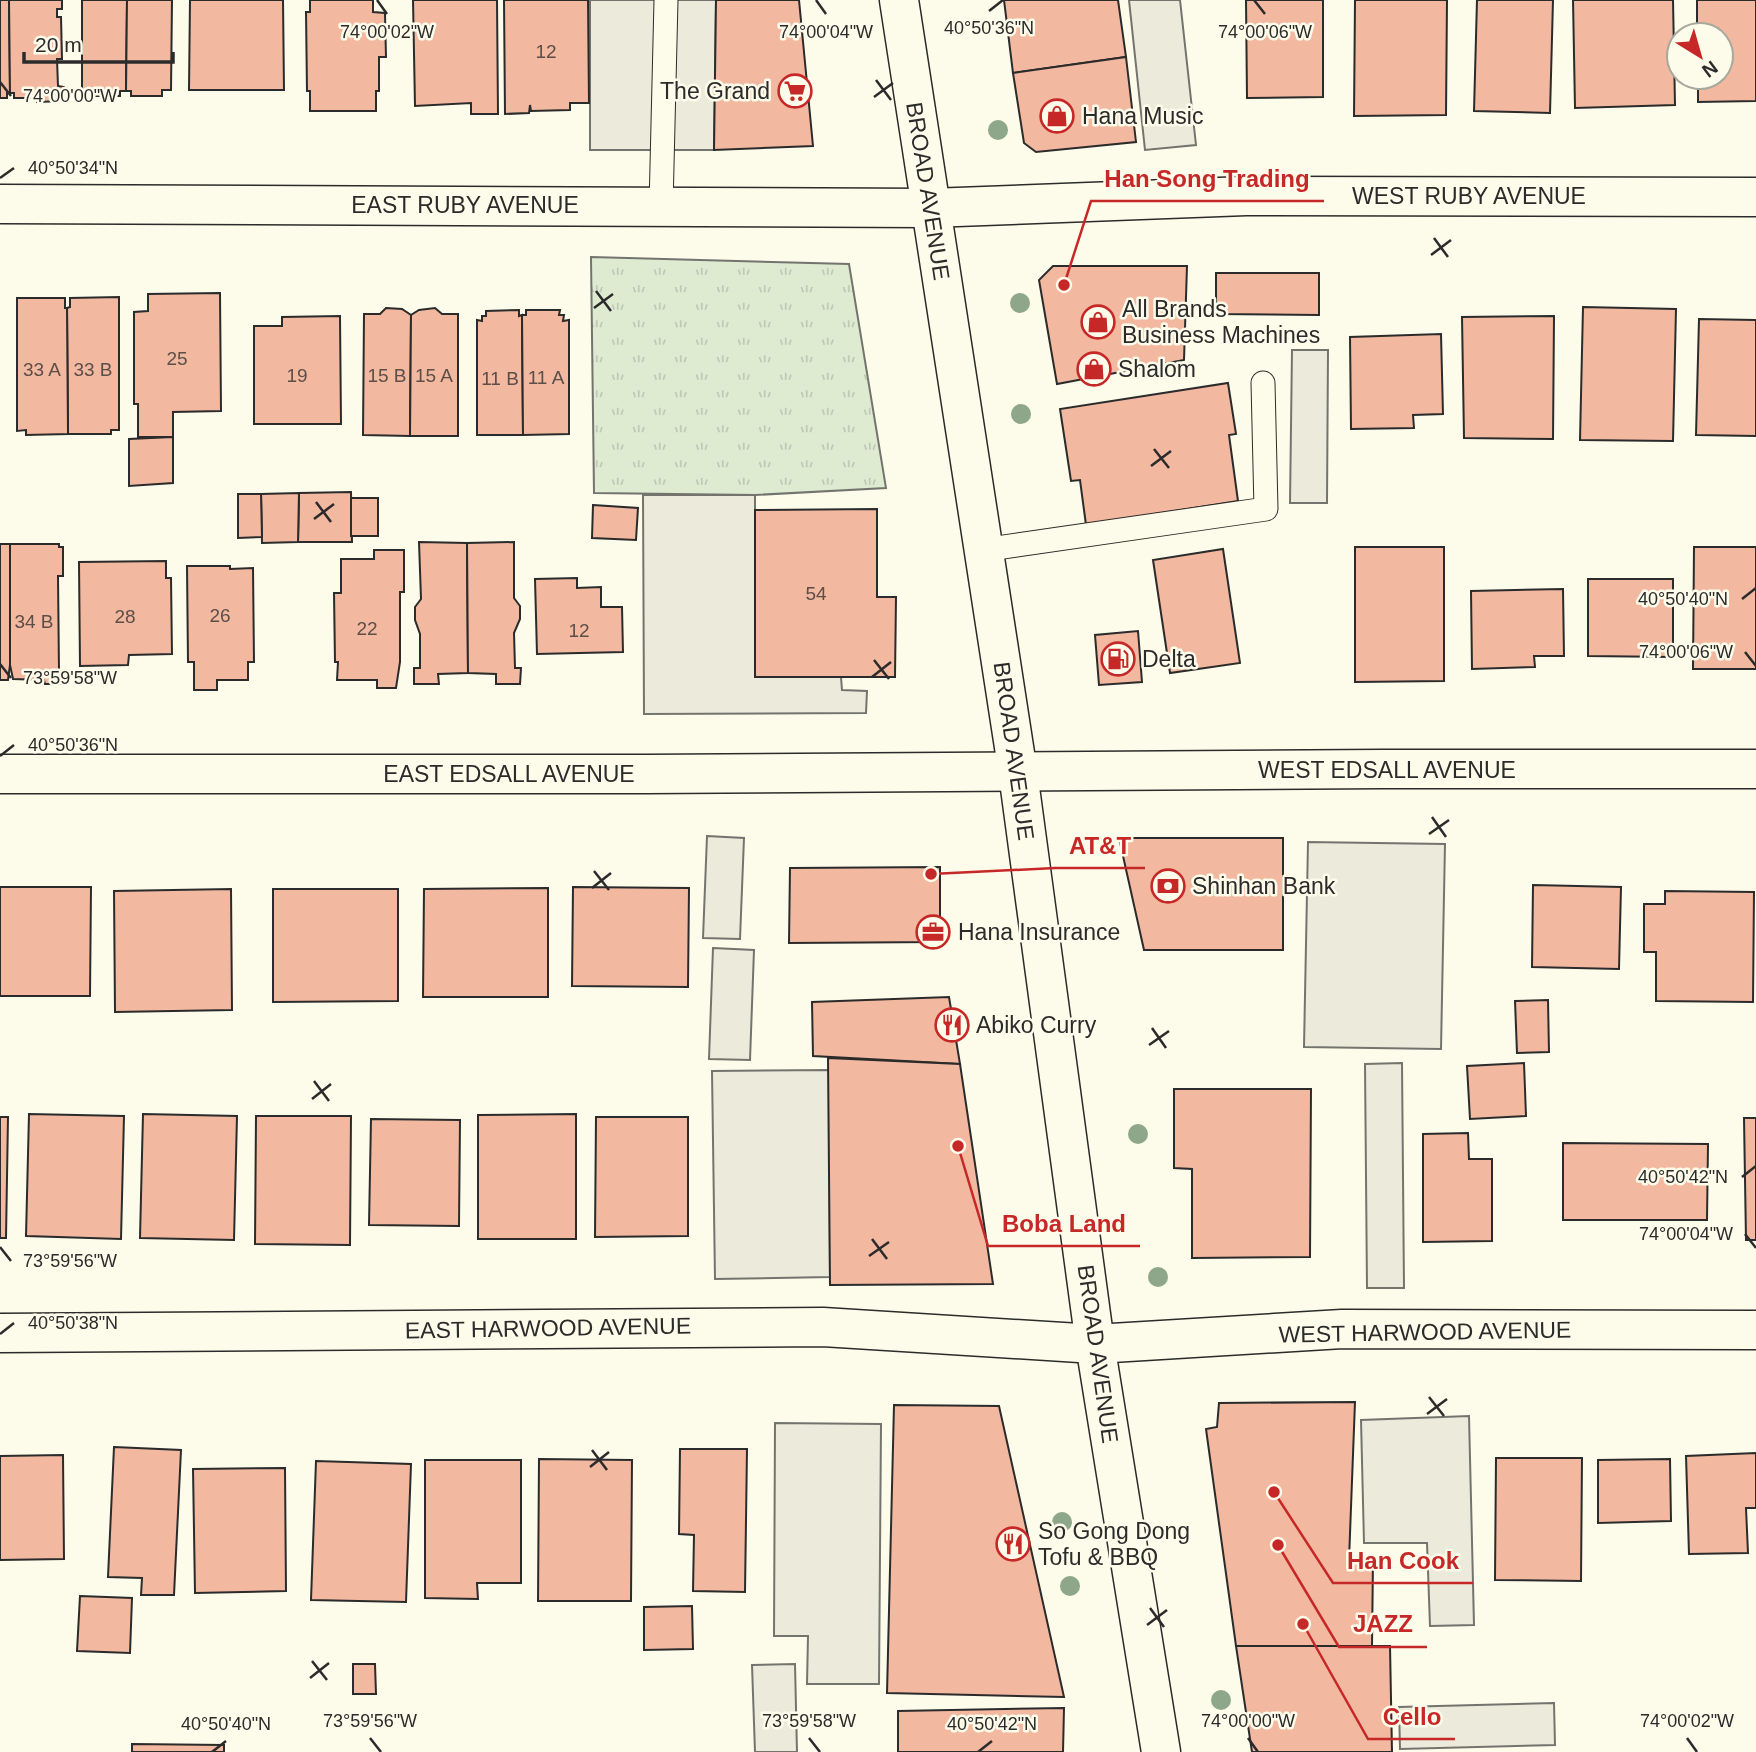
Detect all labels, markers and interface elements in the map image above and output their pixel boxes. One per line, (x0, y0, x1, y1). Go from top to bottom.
text: 40°50'36"N (944, 18, 1034, 38)
scale bar (24, 21, 173, 65)
north arrow (1665, 21, 1735, 91)
text: 74°00'02"W (340, 22, 434, 42)
text: 74°00'04"W (779, 22, 873, 42)
text: 74°00'06"W (1218, 22, 1312, 42)
text: 20 m (35, 33, 82, 56)
house number: 12 (535, 41, 557, 62)
text: N (1698, 57, 1722, 82)
supermarket icon: The Grand (776, 72, 814, 110)
place label: The Grand (660, 78, 770, 104)
text: 74°00'00"W (23, 86, 117, 106)
shop icon: Hana Music (1038, 97, 1076, 135)
street label: BROAD AVENUE (901, 100, 955, 282)
place label: Hana Music (1082, 103, 1203, 129)
callout: Han Song Trading (1091, 156, 1324, 201)
text: 40°50'34"N (28, 158, 118, 178)
text: Han Song Trading (1104, 165, 1310, 192)
street label: WEST RUBY AVENUE (1352, 183, 1586, 209)
street label: EAST RUBY AVENUE (351, 192, 579, 218)
place label: All Brands Business Machines (1122, 296, 1320, 348)
shop icon: All Brands Business Machines (1079, 303, 1117, 341)
house number: 25 (166, 348, 188, 369)
shop icon: Shalom (1075, 350, 1113, 388)
place label: Shalom (1118, 356, 1196, 382)
house number: 33 A (23, 359, 61, 380)
house number: 33 B (73, 359, 113, 380)
house number: 19 (286, 365, 308, 386)
house number: 15 B (367, 365, 407, 386)
house number: 15 A (415, 365, 453, 386)
house number: 11 A (528, 367, 565, 388)
house number: 11 B (481, 368, 519, 389)
house number: 54 (805, 583, 827, 604)
text: 40°50'40"N (1638, 589, 1728, 609)
house number: 26 (209, 605, 231, 626)
house number: 28 (114, 606, 136, 627)
house number: 34 B (14, 611, 54, 632)
house number: 22 (356, 618, 378, 639)
house number: 12 (568, 620, 590, 641)
fuel station icon: Delta (1099, 640, 1137, 678)
text: 74°00'06"W (1639, 642, 1733, 662)
place label: Delta (1142, 646, 1196, 672)
street label: BROAD AVENUE (989, 660, 1039, 842)
text: 73°59'58"W (23, 668, 117, 688)
text: 40°50'36"N (28, 735, 118, 755)
street label: WEST EDSALL AVENUE (1258, 757, 1516, 783)
street label: EAST EDSALL AVENUE (383, 761, 635, 787)
callout: AT&T (1055, 823, 1145, 868)
text: AT&T (1069, 832, 1131, 859)
bank icon: Shinhan Bank (1149, 867, 1187, 905)
place label: Shinhan Bank (1192, 873, 1336, 899)
office icon: Hana Insurance (914, 913, 952, 951)
place label: Hana Insurance (958, 919, 1120, 945)
restaurant icon: Abiko Curry (933, 1006, 971, 1044)
place label: Abiko Curry (976, 1012, 1097, 1038)
text: 40°50'42"N (1638, 1167, 1728, 1187)
callout: Boba Land (988, 1201, 1140, 1246)
text: Boba Land (1002, 1210, 1126, 1237)
text: 74°00'04"W (1639, 1224, 1733, 1244)
text: 73°59'56"W (23, 1251, 117, 1271)
street label: BROAD AVENUE (1073, 1263, 1123, 1445)
text: 40°50'38"N (28, 1313, 118, 1333)
street label: EAST HARWOOD AVENUE (405, 1313, 691, 1343)
street label: WEST HARWOOD AVENUE (1278, 1316, 1572, 1348)
place label: So Gong Dong Tofu & BBQ (1038, 1518, 1190, 1570)
restaurant icon: So Gong Dong Tofu & BBQ (994, 1525, 1032, 1563)
callout: Han Cook (1333, 1538, 1473, 1583)
text: Han Cook (1347, 1547, 1460, 1574)
callout: JAZZ (1339, 1602, 1427, 1647)
text: JAZZ (1353, 1610, 1413, 1637)
callout: Cello (1368, 1694, 1455, 1739)
text: Cello (1383, 1703, 1441, 1730)
text: 73°59'56"W (323, 1711, 417, 1731)
text: 73°59'58"W (762, 1711, 856, 1731)
text: 74°00'00"W (1201, 1711, 1295, 1731)
text: 74°00'02"W (1640, 1711, 1734, 1731)
text: 40°50'40"N (181, 1714, 271, 1734)
text: 40°50'42"N (947, 1714, 1037, 1734)

